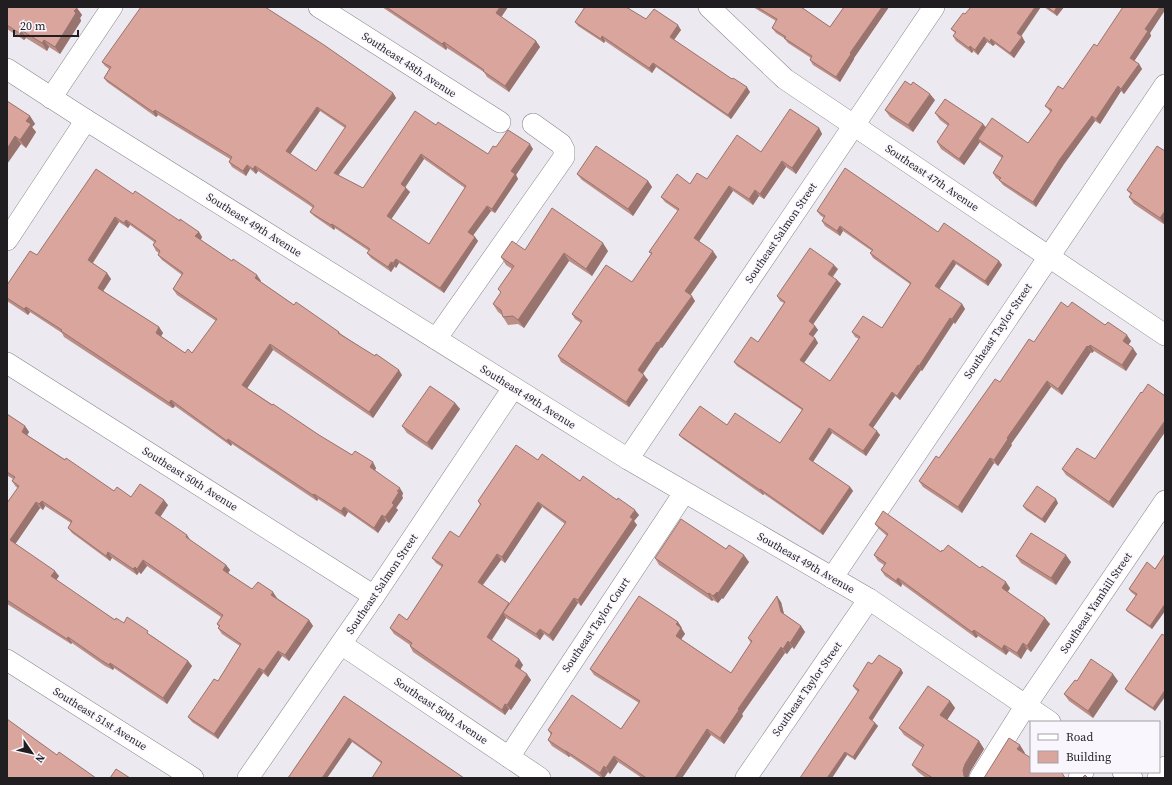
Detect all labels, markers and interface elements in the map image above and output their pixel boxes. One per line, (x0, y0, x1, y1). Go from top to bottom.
scale bar (14, 12, 78, 38)
text: 20 m (20, 18, 46, 34)
street label: Southeast 48th Avenue (359, 29, 460, 101)
street label: Southeast 47th Avenue (882, 141, 982, 215)
street label: Southeast Salmon Street (742, 179, 821, 286)
street label: Southeast 49th Avenue (203, 189, 305, 261)
street label: Southeast Taylor Street (960, 280, 1036, 382)
street label: Southeast 49th Avenue (477, 361, 579, 433)
street label: Southeast 50th Avenue (139, 443, 241, 515)
street label: Southeast 49th Avenue (755, 529, 858, 597)
street label: Southeast Salmon Street (343, 530, 422, 637)
street label: Southeast Yamhill Street (1057, 549, 1136, 656)
street label: Southeast Taylor Court (559, 574, 634, 675)
street label: Southeast Taylor Street (769, 638, 846, 739)
street label: Southeast 50th Avenue (391, 674, 491, 748)
street label: Southeast 51st Avenue (50, 684, 150, 754)
legend (1030, 721, 1160, 773)
text: Road (1066, 729, 1093, 745)
north arrow (12, 733, 52, 773)
text: Building (1066, 749, 1111, 765)
text: N (31, 751, 48, 766)

